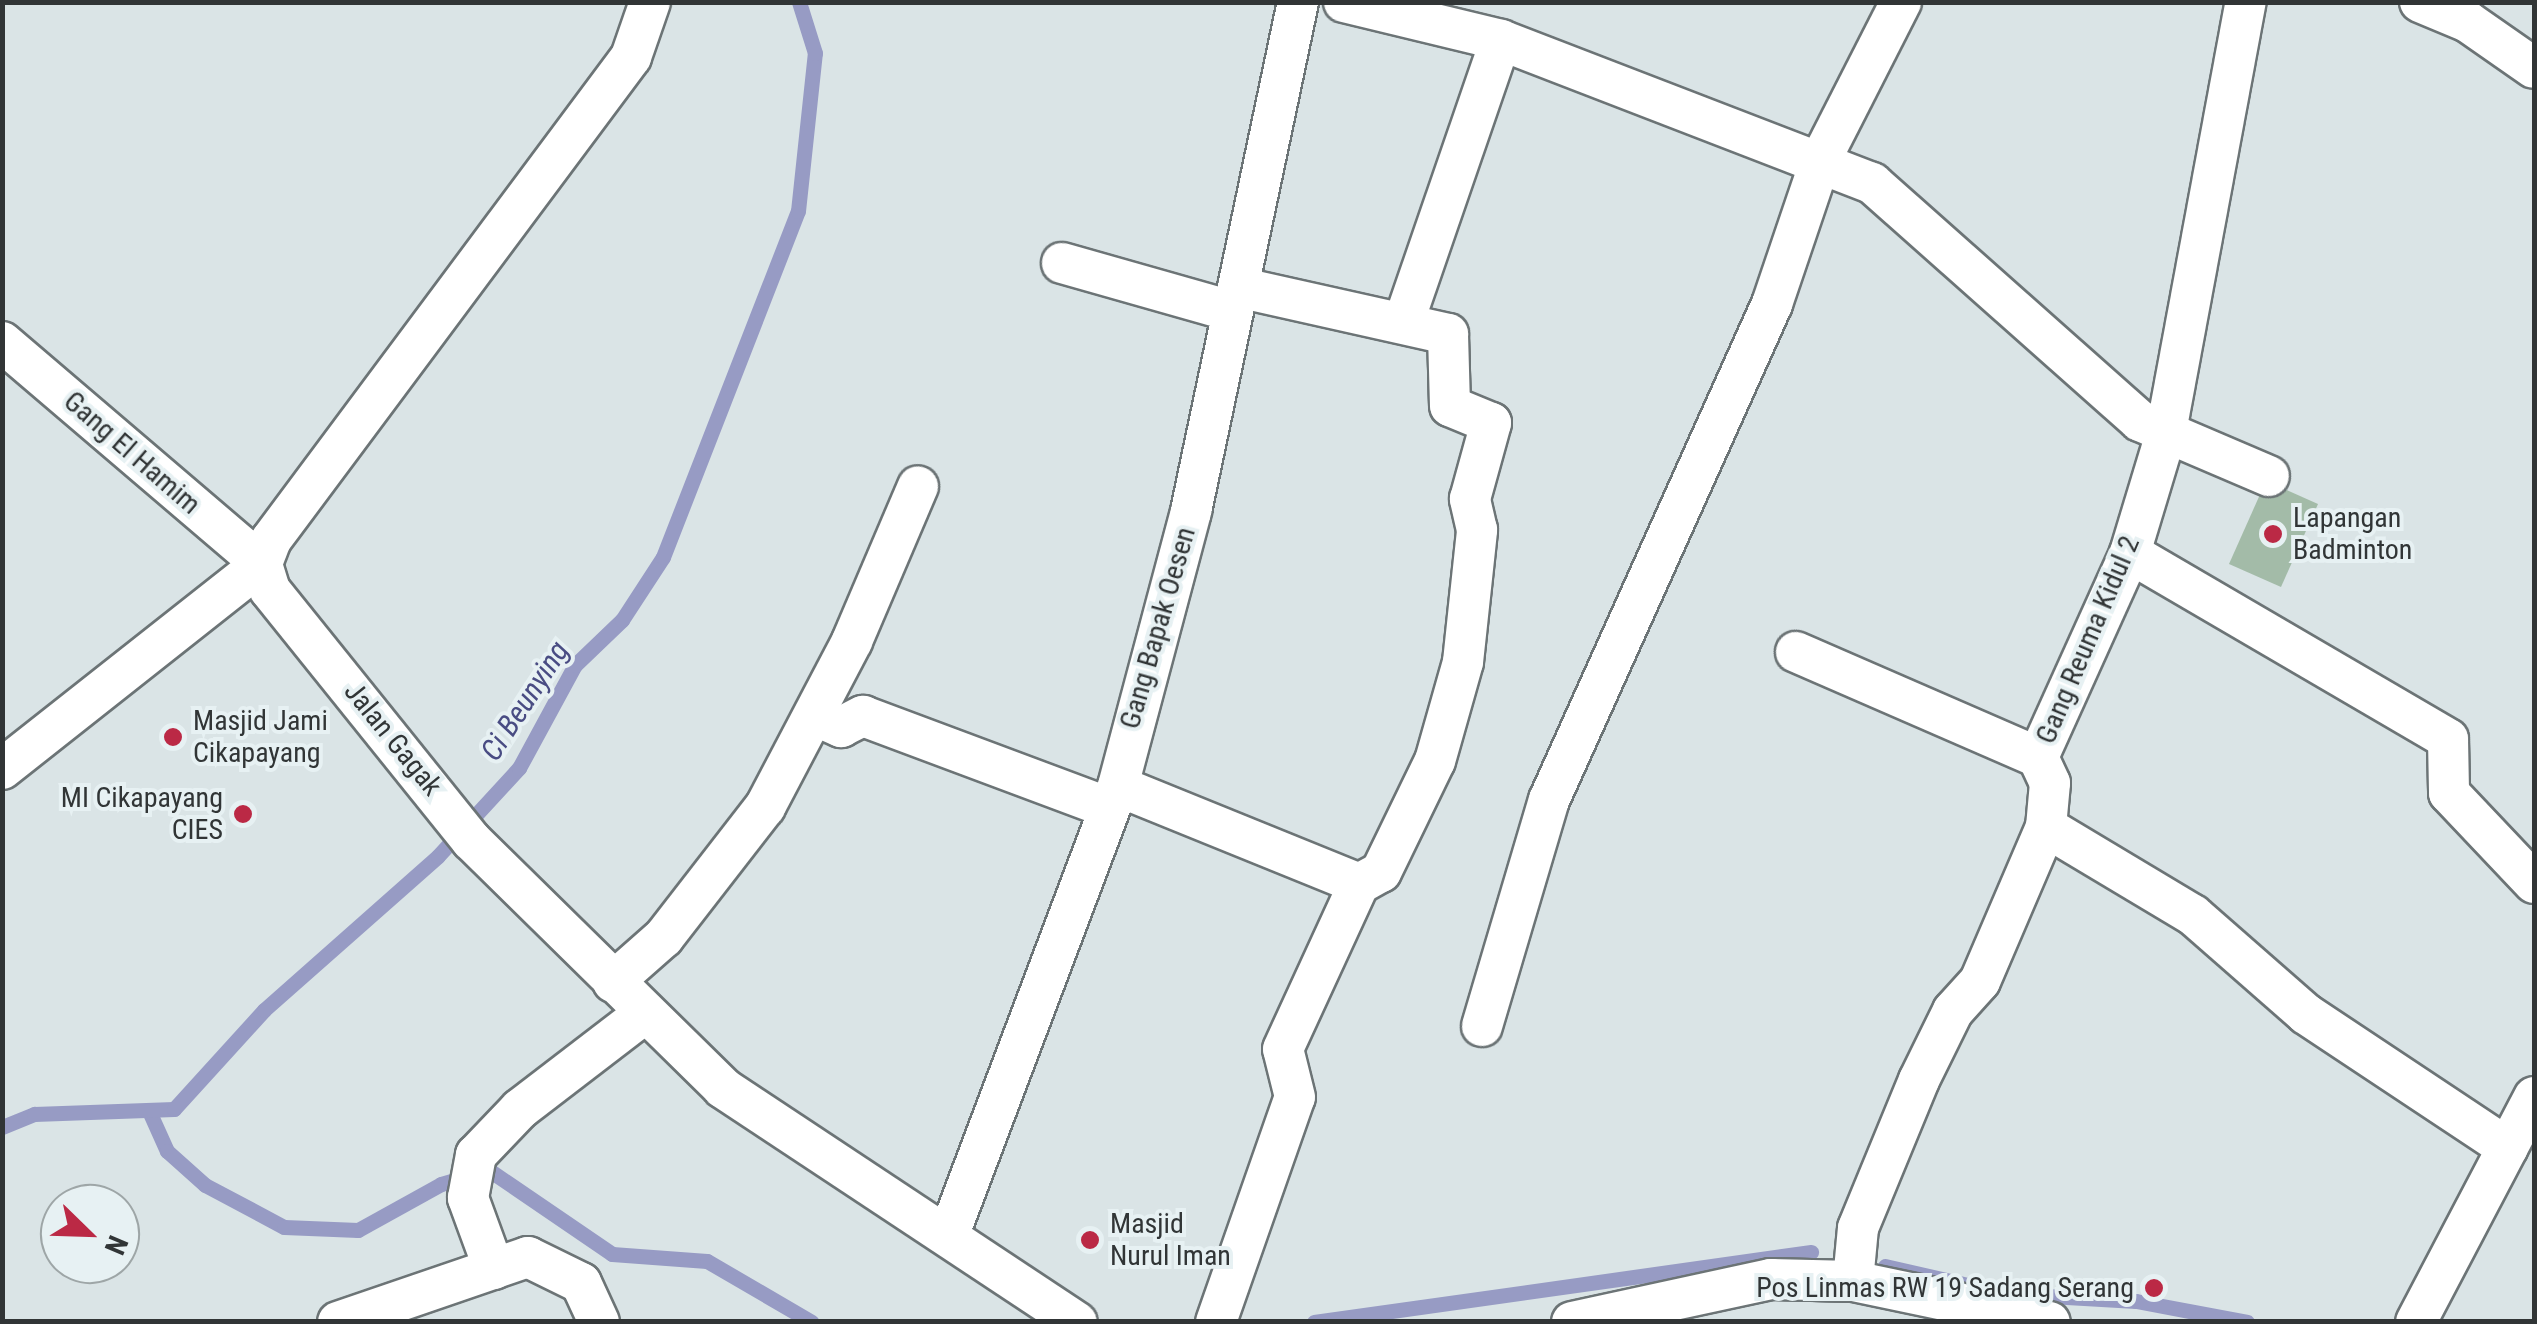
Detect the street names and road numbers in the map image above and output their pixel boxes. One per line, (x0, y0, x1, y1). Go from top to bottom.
street label: Gang El Hamim (57, 385, 207, 521)
street label: Gang Bapak Oesen (1113, 523, 1203, 733)
street label: Gang Reuma Kidul 2 (2029, 531, 2147, 749)
street label: Jalan Gagak (337, 675, 449, 803)

